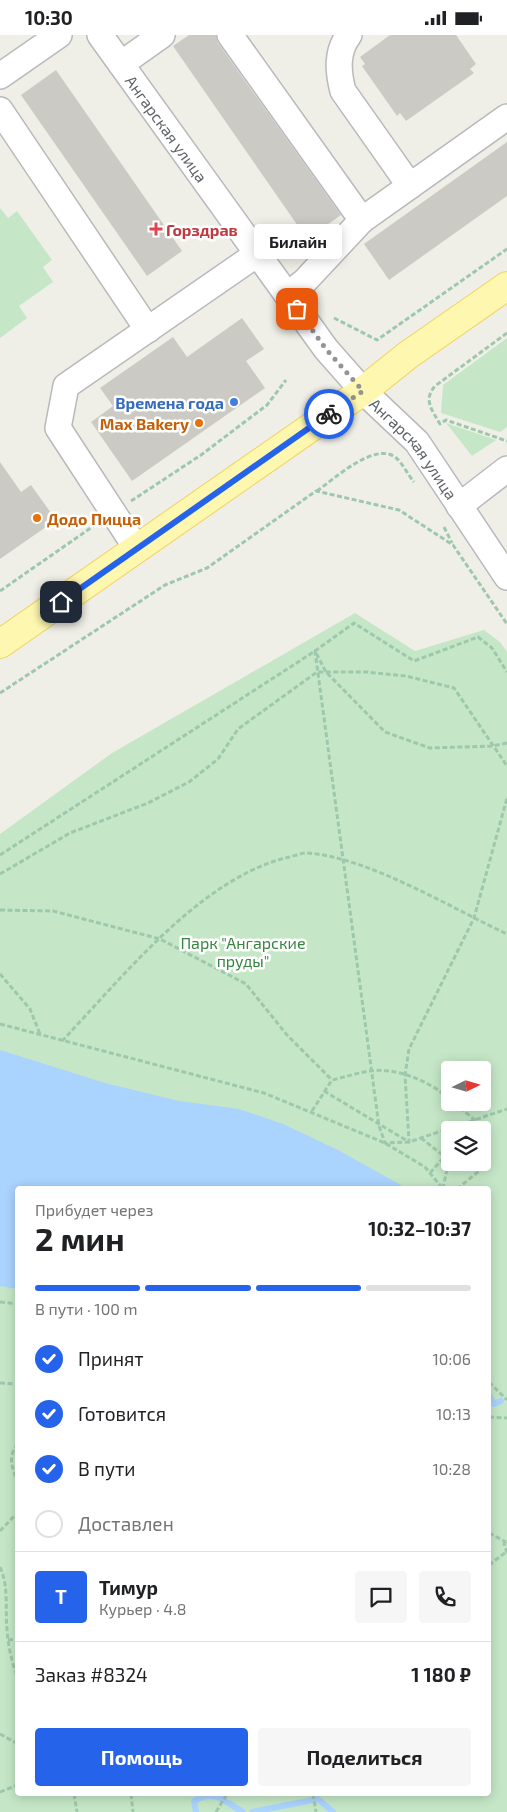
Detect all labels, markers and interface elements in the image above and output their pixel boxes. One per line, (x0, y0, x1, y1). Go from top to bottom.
text: 10:30 (25, 6, 73, 29)
street label: Ангарская улица (122, 71, 212, 185)
place label: Горздрав (166, 220, 238, 239)
marker: Горздрав (150, 223, 162, 235)
callout: Билайн (253, 224, 341, 259)
text: Билайн (269, 232, 327, 251)
pin (276, 288, 318, 330)
icon: bag (283, 295, 311, 323)
courier (304, 389, 354, 439)
place label: Времена года (115, 393, 224, 412)
street label: Ангарская улица (366, 393, 462, 503)
marker: Времена года (228, 396, 240, 408)
icon: bike (315, 400, 343, 428)
place label: Max Bakery (100, 414, 189, 434)
marker: Max Bakery (193, 417, 205, 429)
place label: Додо Пицца (47, 509, 141, 528)
marker: Додо Пицца (31, 512, 43, 524)
pin (40, 581, 82, 623)
icon: home (47, 588, 75, 616)
park label: Парк "Ангарские пруды" (180, 933, 306, 971)
north arrow (441, 1061, 491, 1111)
map controls (441, 1061, 491, 1171)
button: layers (441, 1121, 491, 1171)
text: Прибудет через (35, 1200, 153, 1219)
text: 10:32–10:37 (368, 1217, 471, 1240)
text: 2 мин (35, 1219, 125, 1257)
text: В пути · 100 m (35, 1299, 138, 1318)
icon: check (35, 1345, 63, 1373)
text: Принят (78, 1347, 144, 1370)
text: 10:06 (432, 1349, 471, 1368)
icon: check (35, 1400, 63, 1428)
text: Готовится (78, 1402, 166, 1425)
text: 10:13 (436, 1404, 471, 1423)
icon: check (35, 1455, 63, 1483)
text: В пути (78, 1457, 136, 1480)
text: 10:28 (433, 1459, 471, 1478)
text: Доставлен (78, 1512, 174, 1535)
button: chat (355, 1571, 407, 1623)
button: phone (419, 1571, 471, 1623)
text: Тимур (99, 1576, 158, 1599)
text: Т (55, 1585, 67, 1608)
text: Курьер · 4.8 (99, 1599, 187, 1618)
text: Заказ #8324 (35, 1663, 148, 1686)
text: 1 180 ₽ (411, 1663, 471, 1686)
button: Помощь (35, 1728, 248, 1786)
button: Поделиться (258, 1728, 471, 1786)

